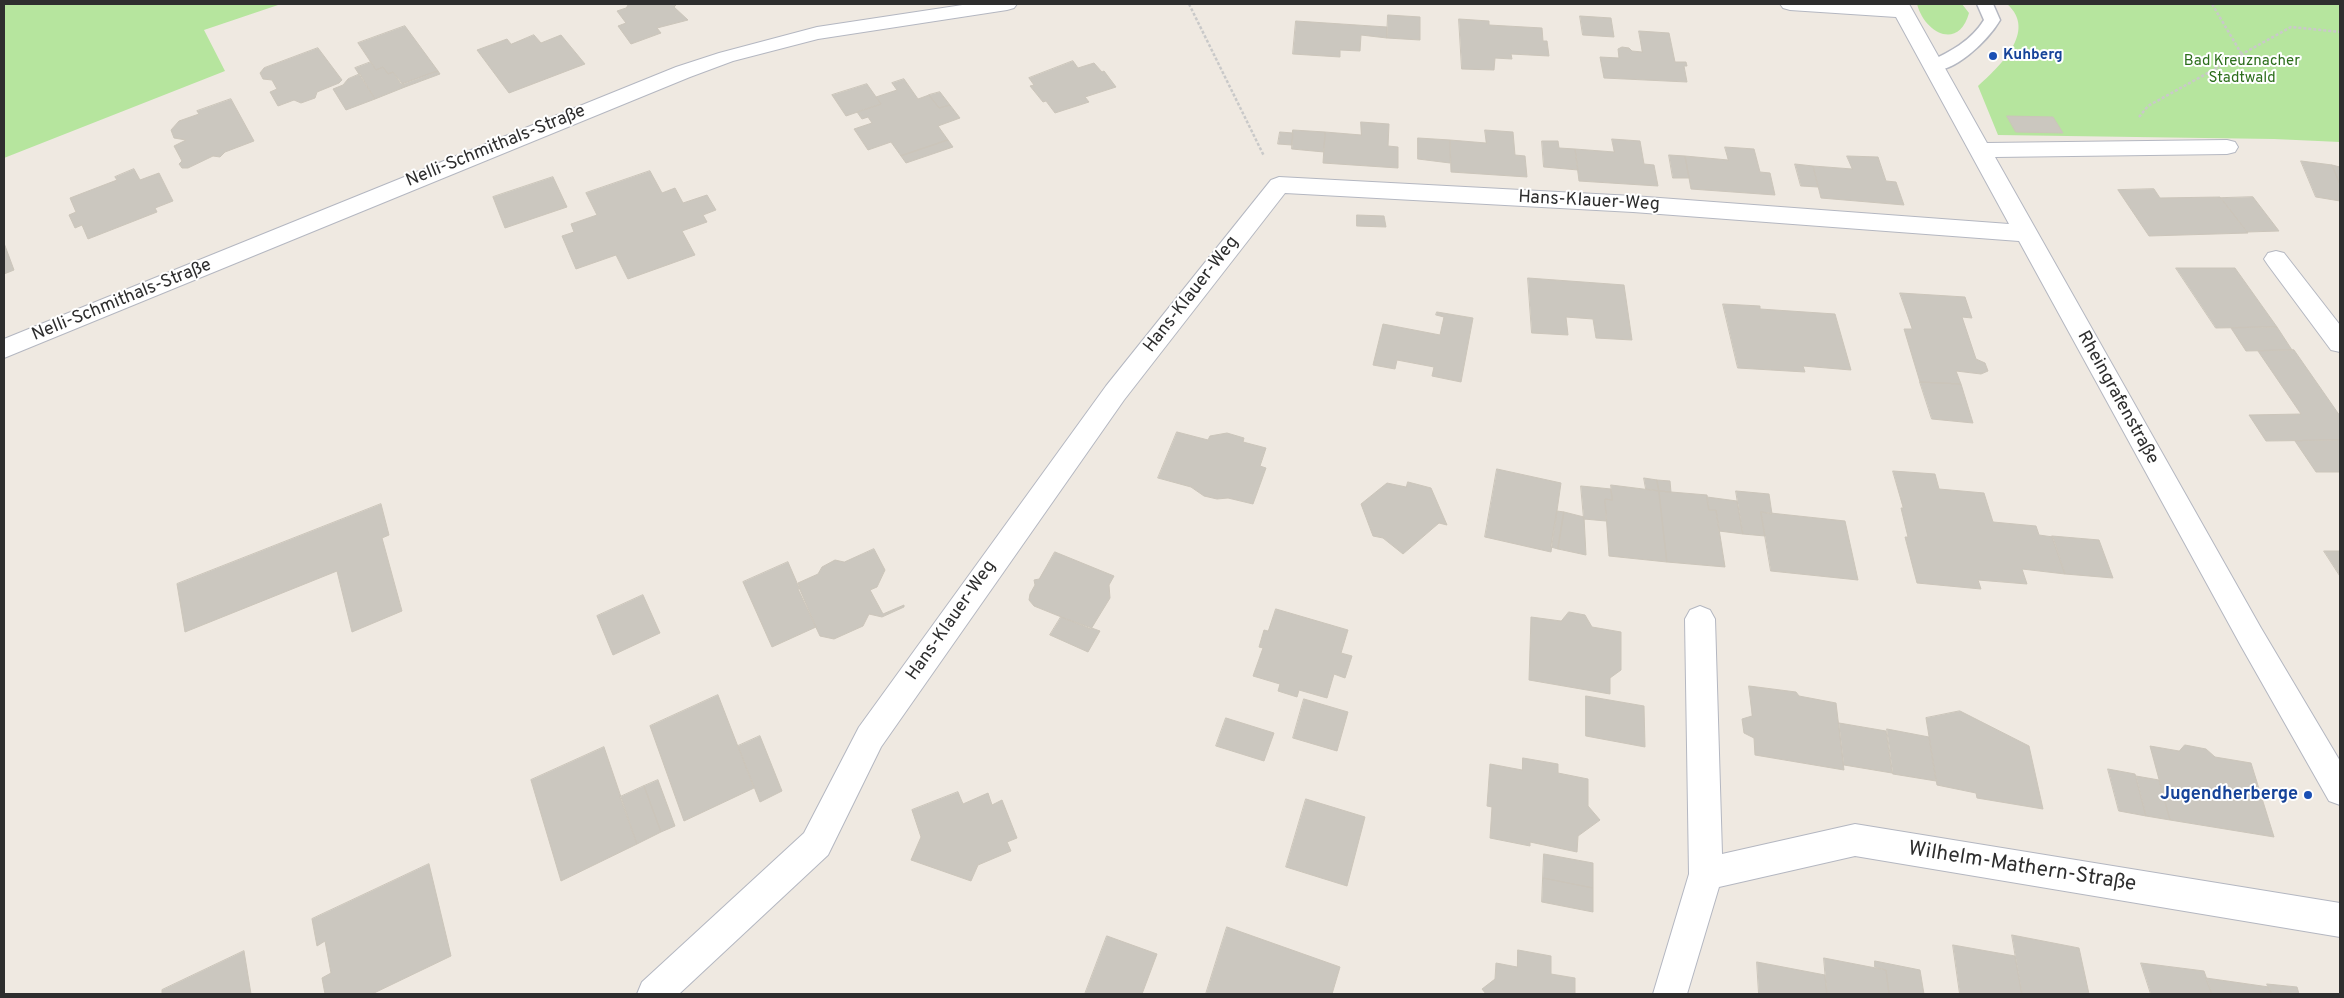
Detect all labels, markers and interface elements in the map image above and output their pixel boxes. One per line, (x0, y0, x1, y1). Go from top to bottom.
place label: Kuhberg (2003, 47, 2063, 65)
marker: Kuhberg (1987, 50, 1999, 62)
park label: Bad Kreuznacher Stadtwald (2184, 53, 2300, 88)
street label: Nelli-Schmithals-Straße (403, 101, 589, 193)
street label: Hans-Klauer-Weg (1518, 188, 1660, 216)
street label: Hans-Klauer-Weg (1140, 233, 1244, 357)
street label: Nelli-Schmithals-Straße (29, 255, 215, 347)
street label: Rheingrafenstraße (2071, 328, 2163, 468)
street label: Hans-Klauer-Weg (903, 557, 1001, 685)
place label: Jugendherberge (2160, 784, 2298, 806)
marker: Jugendherberge (2302, 789, 2314, 801)
street label: Wilhelm-Mathern-Straße (1906, 838, 2138, 898)

